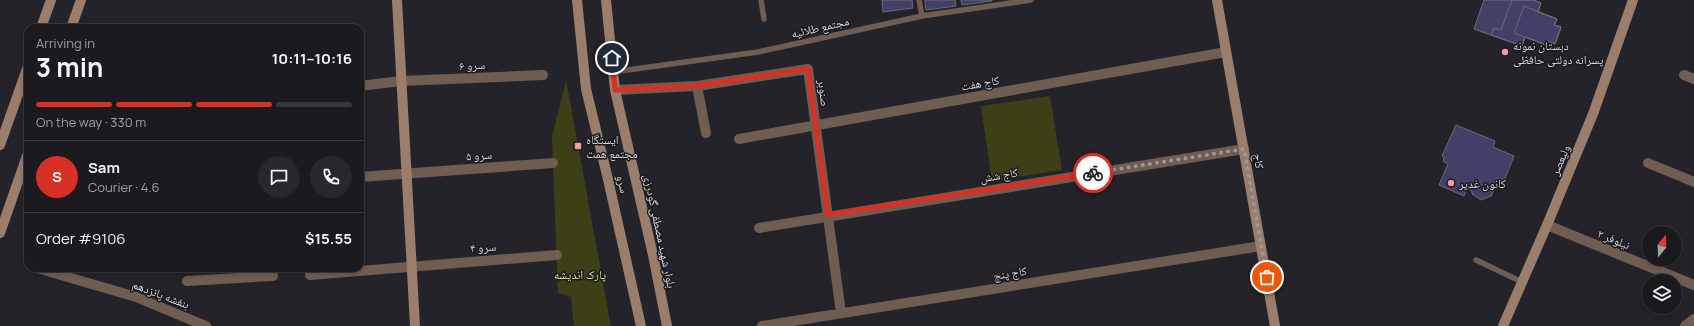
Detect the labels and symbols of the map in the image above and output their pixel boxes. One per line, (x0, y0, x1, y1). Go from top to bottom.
street label: مجتمع طلائیه (789, 12, 851, 42)
place label: دبستان نمونه پسرانه دولتی حافظی (1513, 37, 1604, 68)
pin (595, 41, 629, 75)
marker: دبستان نمونه پسرانه دولتی حافظی (1500, 47, 1510, 57)
street label: سرو ۶ (458, 56, 486, 74)
street label: کاج هفت (960, 71, 1000, 95)
street label: صنوبر (814, 78, 834, 107)
place label: ایستگاه مجتمع همت (586, 131, 638, 162)
marker: ایستگاه مجتمع همت (573, 141, 583, 151)
street label: ولیعصر (1546, 142, 1574, 179)
street label: سرو ۵ (465, 146, 493, 164)
street label: کاج (1249, 152, 1269, 170)
courier (1073, 153, 1113, 193)
street label: کاج شش (979, 164, 1019, 186)
street label: بلوار شهید مصطفی گودرزی (640, 172, 680, 290)
street label: سرو (613, 173, 633, 195)
place label: کانون غدیر (1458, 175, 1506, 192)
marker: کانون غدیر (1446, 178, 1456, 188)
street label: نیلوفر ۲ (1595, 225, 1633, 253)
north arrow (1642, 226, 1682, 266)
street label: سرو ۴ (469, 238, 497, 256)
pin (1250, 260, 1284, 294)
street label: کاج پنج (992, 262, 1028, 284)
park label: پارک اندیشه (554, 266, 607, 283)
street label: بنفشه پانزدهم (130, 275, 192, 313)

